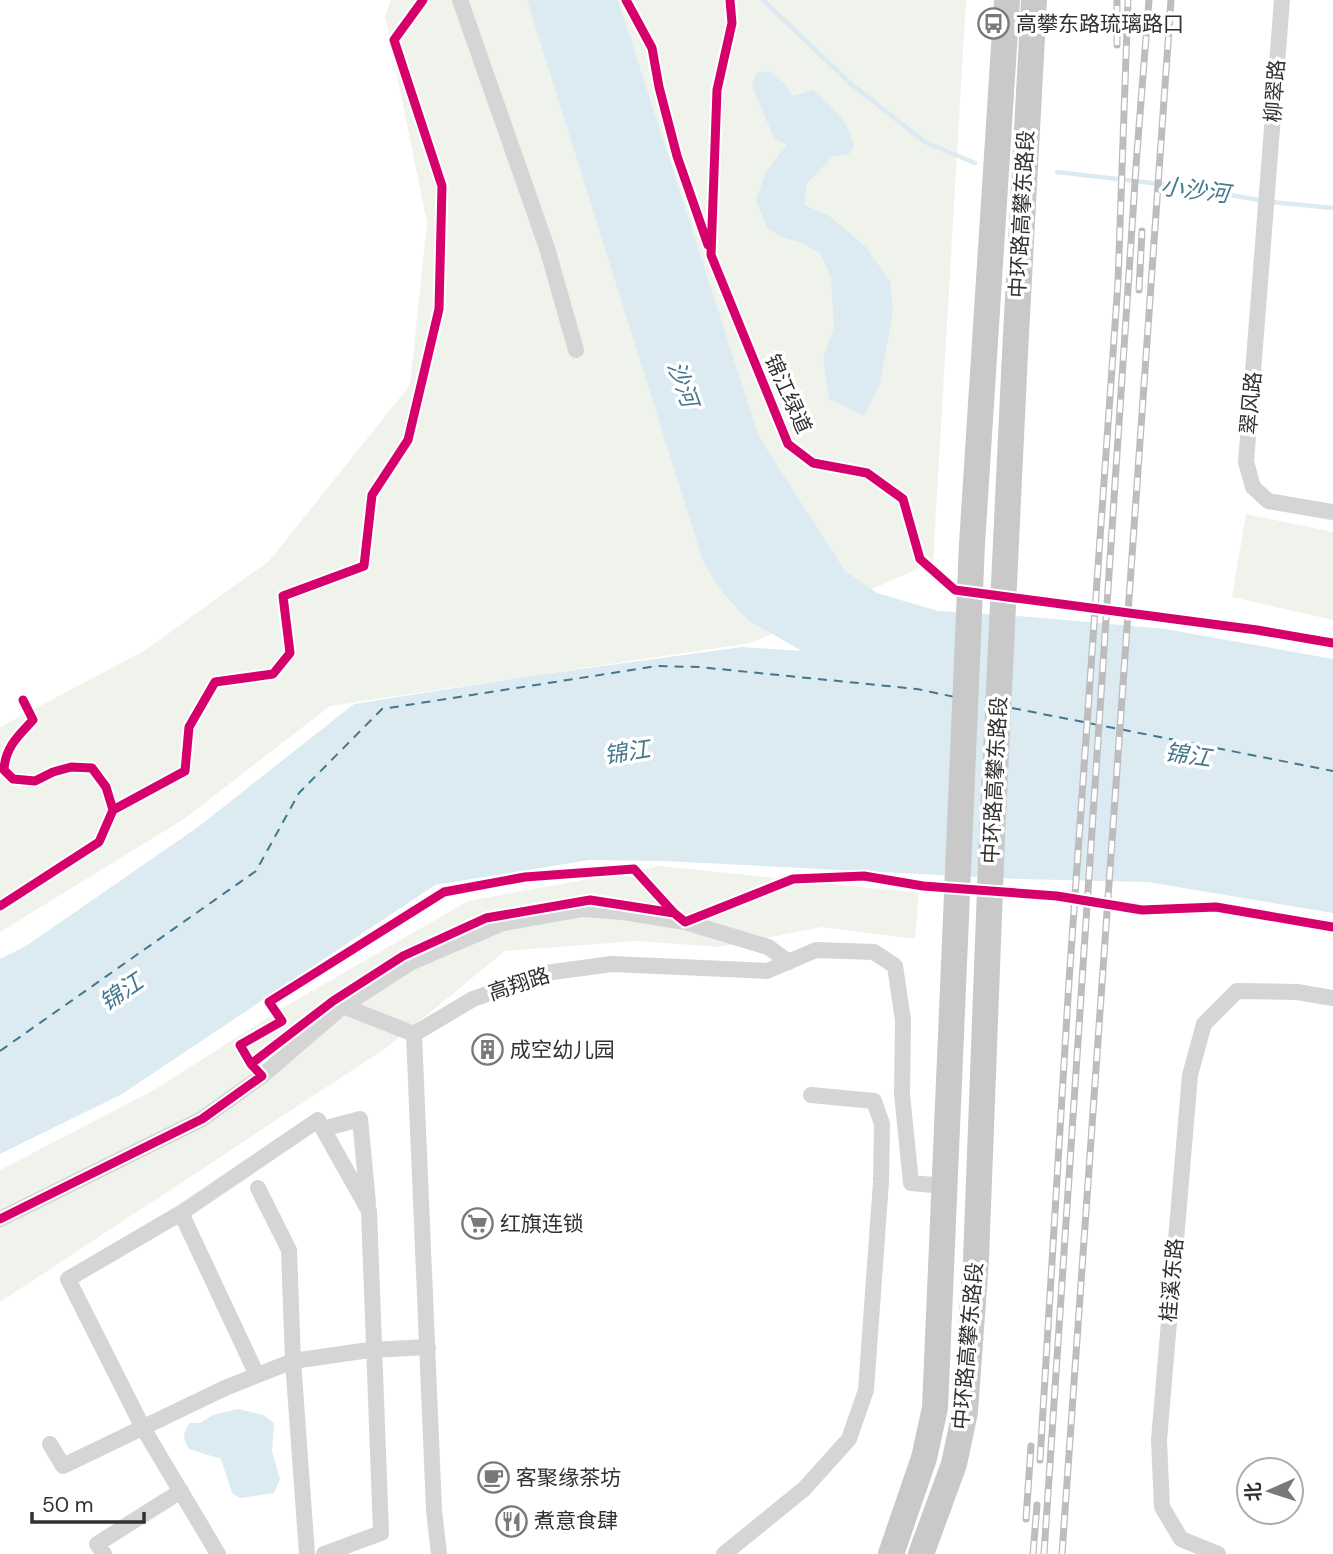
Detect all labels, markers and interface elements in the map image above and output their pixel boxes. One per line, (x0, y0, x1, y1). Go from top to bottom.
bus stop icon: 高攀东路琉璃路口 (976, 7, 1010, 41)
place label: 高攀东路琉璃路口 (1016, 10, 1184, 38)
street label: 柳翠路 (1259, 59, 1291, 123)
street label: 中环路高攀东路段 (1004, 129, 1040, 299)
water label: 小沙河 (1159, 171, 1235, 210)
street label: 锦江绿道 (758, 350, 818, 438)
water label: 沙河 (661, 357, 706, 415)
street label: 翠风路 (1234, 370, 1268, 436)
street label: 中环路高攀东路段 (977, 695, 1013, 865)
water label: 锦江 (602, 733, 655, 770)
water label: 锦江 (1163, 737, 1216, 773)
street label: 高翔路 (485, 961, 553, 1007)
water label: 锦江 (94, 965, 151, 1017)
building icon: 成空幼儿园 (470, 1033, 504, 1067)
place label: 成空幼儿园 (510, 1036, 615, 1064)
supermarket icon: 红旗连锁 (460, 1207, 494, 1241)
place label: 红旗连锁 (500, 1210, 584, 1238)
street label: 桂溪东路 (1154, 1237, 1190, 1323)
street label: 中环路高攀东路段 (947, 1261, 989, 1431)
north arrow (1235, 1456, 1305, 1526)
cafe icon: 客聚缘茶坊 (476, 1461, 510, 1495)
place label: 客聚缘茶坊 (516, 1464, 621, 1492)
scale bar (32, 1480, 144, 1524)
text: 北 (1241, 1482, 1267, 1502)
text: 50 m (42, 1491, 93, 1519)
restaurant icon: 煮意食肆 (494, 1504, 528, 1538)
place label: 煮意食肆 (534, 1507, 618, 1535)

